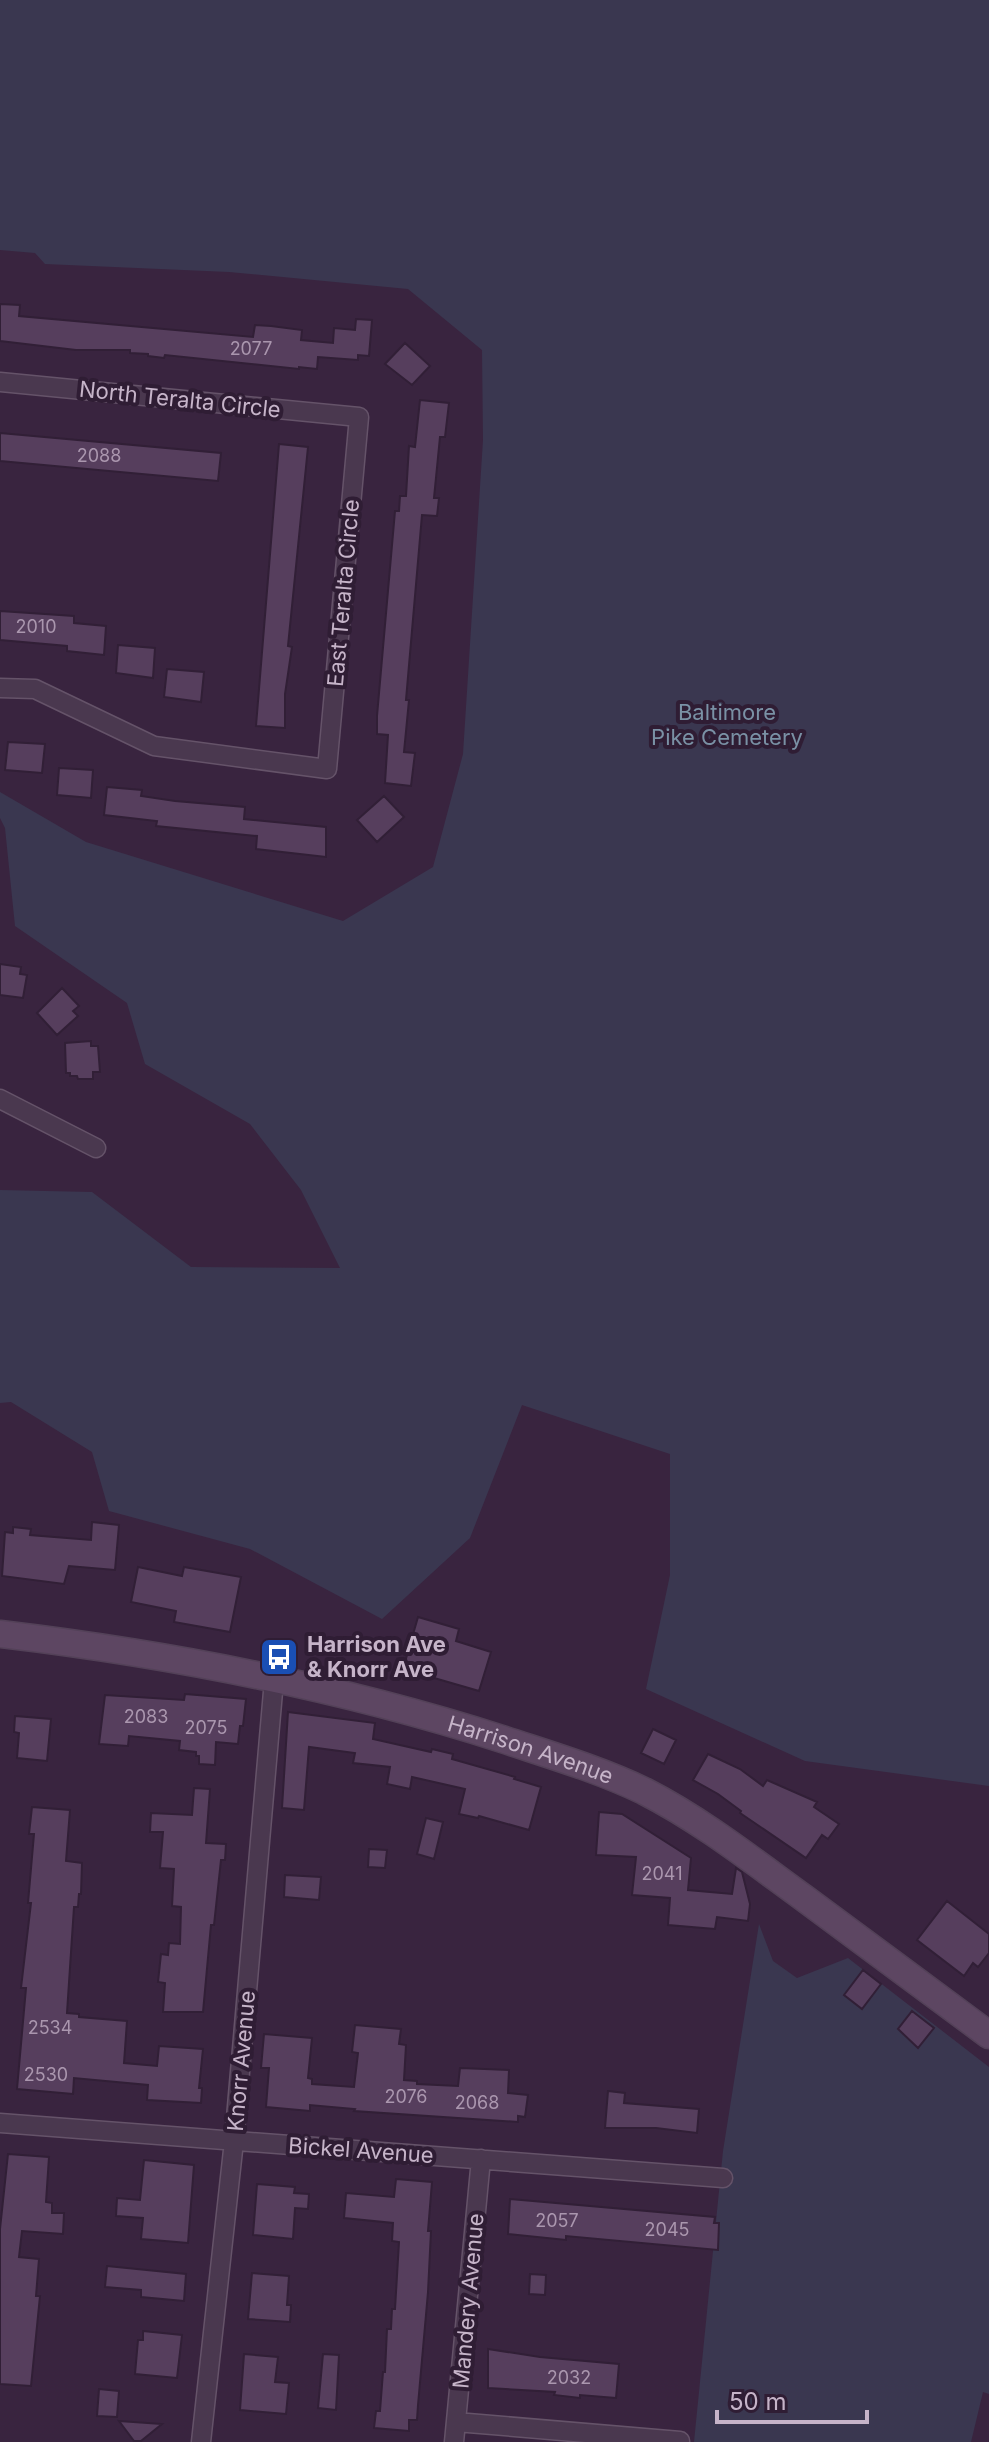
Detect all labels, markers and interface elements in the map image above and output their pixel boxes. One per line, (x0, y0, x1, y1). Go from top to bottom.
house number: 2077 (230, 338, 272, 359)
street label: North Teralta Circle (78, 375, 282, 423)
house number: 2088 (77, 445, 121, 466)
street label: East Teralta Circle (322, 498, 364, 688)
house number: 2010 (15, 616, 57, 637)
park label: Baltimore Pike Cemetery (651, 699, 803, 750)
place label: Harrison Ave & Knorr Ave (307, 1631, 446, 1682)
bus stop icon: Harrison Ave & Knorr Ave (258, 1636, 300, 1678)
house number: 2083 (124, 1706, 168, 1727)
street label: Harrison Avenue (445, 1710, 617, 1789)
house number: 2075 (185, 1717, 227, 1738)
house number: 2041 (642, 1863, 682, 1884)
street label: Knorr Avenue (222, 1989, 260, 2133)
house number: 2534 (28, 2017, 72, 2038)
house number: 2530 (24, 2064, 68, 2085)
house number: 2076 (384, 2086, 428, 2107)
house number: 2068 (455, 2092, 499, 2113)
street label: Bickel Avenue (288, 2132, 434, 2168)
house number: 2057 (535, 2210, 579, 2231)
street label: Mandery Avenue (447, 2212, 489, 2390)
house number: 2045 (645, 2219, 689, 2240)
house number: 2032 (547, 2367, 591, 2388)
scale bar (717, 2374, 867, 2424)
text: 50 m (729, 2387, 787, 2416)

